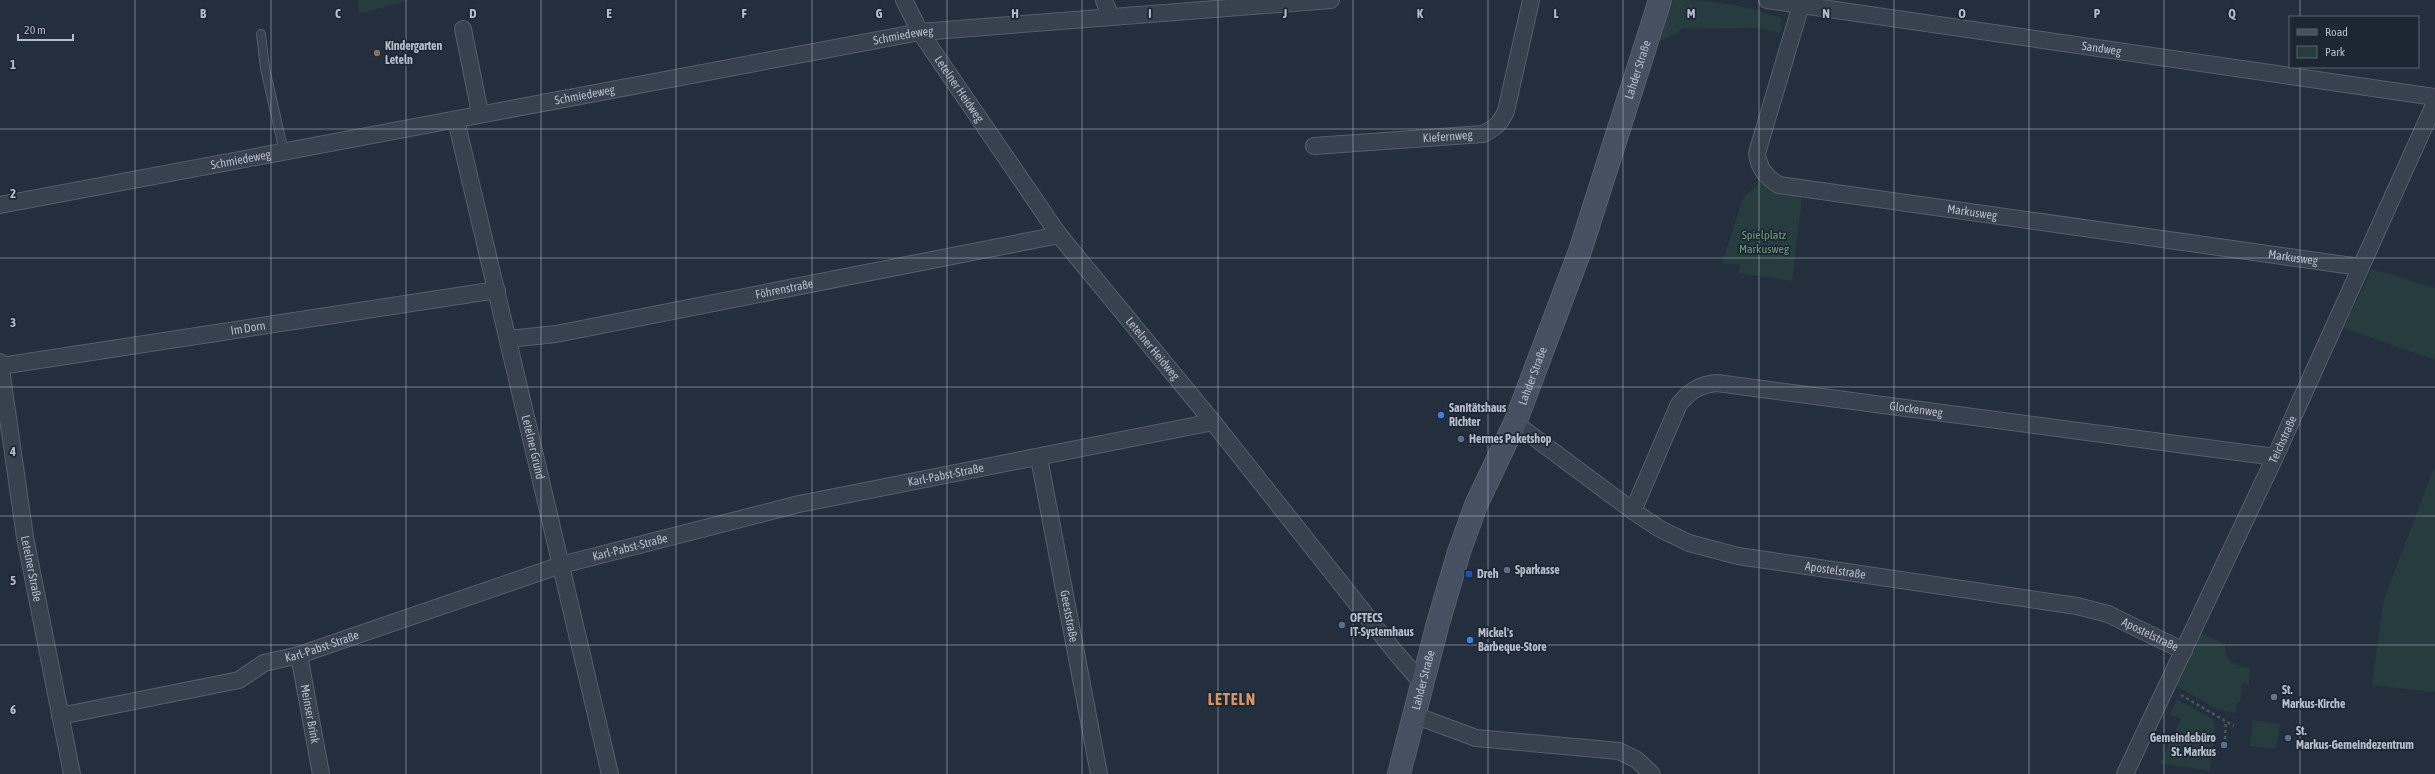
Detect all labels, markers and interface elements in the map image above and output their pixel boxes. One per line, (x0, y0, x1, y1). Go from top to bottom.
text: B (200, 6, 207, 21)
text: C (335, 6, 341, 21)
text: D (469, 6, 477, 21)
text: E (606, 6, 612, 21)
text: F (741, 6, 747, 21)
text: G (876, 6, 883, 21)
text: H (1011, 6, 1019, 21)
text: I (1148, 6, 1152, 21)
text: J (1282, 6, 1287, 21)
text: K (1417, 6, 1424, 21)
text: L (1553, 6, 1559, 21)
text: M (1687, 6, 1696, 21)
text: N (1822, 6, 1830, 21)
text: O (1958, 6, 1966, 21)
text: P (2094, 6, 2101, 21)
text: Q (2228, 6, 2236, 21)
scale bar (18, 16, 73, 42)
legend (2289, 16, 2419, 68)
text: 20 m (24, 23, 46, 37)
street label: Schmiedeweg (872, 24, 935, 48)
text: Road (2325, 25, 2348, 39)
street label: Lahder Straße (1622, 38, 1654, 101)
place label: Kindergarten Leteln (385, 39, 442, 67)
street label: Sandweg (2081, 39, 2123, 58)
text: Park (2325, 45, 2346, 59)
marker: Kindergarten Leteln (372, 48, 382, 58)
street label: Letelner Heidweg (932, 53, 987, 126)
text: 1 (10, 57, 16, 72)
street label: Schmiedeweg (554, 82, 617, 108)
street label: Kiefernweg (1422, 128, 1474, 145)
street label: Schmiedeweg (210, 147, 273, 172)
text: 2 (10, 186, 16, 201)
street label: Markusweg (1946, 202, 1999, 223)
park label: Spielplatz Markusweg (1739, 228, 1790, 256)
street label: Markusweg (2267, 247, 2320, 268)
street label: Föhrenstraße (754, 277, 814, 302)
street label: Letelner Heidweg (1123, 314, 1183, 383)
text: 3 (10, 315, 16, 330)
street label: Im Dorn (230, 318, 267, 338)
street label: Lahder Straße (1515, 345, 1550, 407)
street label: Glockenweg (1889, 399, 1944, 420)
place label: Sanitätshaus Richter (1449, 401, 1507, 429)
marker: Sanitätshaus Richter (1436, 410, 1446, 420)
street label: Letelner Grund (519, 413, 547, 481)
street label: Teichstraße (2266, 413, 2300, 465)
place label: Hermes Paketshop (1469, 432, 1552, 446)
marker: Hermes Paketshop (1456, 434, 1466, 444)
text: 4 (9, 444, 16, 459)
street label: Karl-Pabst-Straße (906, 461, 985, 489)
street label: Karl-Pabst-Straße (591, 531, 669, 564)
street label: Letelner Straße (18, 534, 45, 603)
street label: Apostelstraße (1804, 559, 1867, 582)
place label: Sparkasse (1515, 563, 1560, 577)
marker: Sparkasse (1502, 565, 1512, 575)
place label: Dreh (1477, 567, 1499, 581)
marker: Dreh (1464, 569, 1474, 579)
text: 5 (10, 573, 16, 588)
street label: Geeststraße (1057, 589, 1081, 643)
place label: OFTECS IT-Systemhaus (1350, 611, 1414, 639)
street label: Apostelstraße (2119, 615, 2181, 654)
marker: OFTECS IT-Systemhaus (1337, 620, 1347, 630)
place label: Mickel's Barbeque-Store (1478, 626, 1547, 654)
street label: Karl-Pabst-Straße (283, 628, 361, 665)
marker: Mickel's Barbeque-Store (1465, 635, 1475, 645)
street label: Lahder Straße (1409, 649, 1438, 711)
street label: Meinser Brink (298, 683, 322, 746)
place label: St. Markus-Kirche (2282, 683, 2346, 711)
district label: LETELN (1208, 690, 1256, 708)
marker: St. Markus-Kirche (2269, 692, 2279, 702)
text: 6 (10, 702, 16, 717)
place label: St. Markus-Gemeindezentrum (2296, 724, 2414, 752)
place label: Gemeindebüro St. Markus (2150, 731, 2217, 759)
marker: St. Markus-Gemeindezentrum (2283, 733, 2293, 743)
marker: Gemeindebüro St. Markus (2219, 740, 2229, 750)

